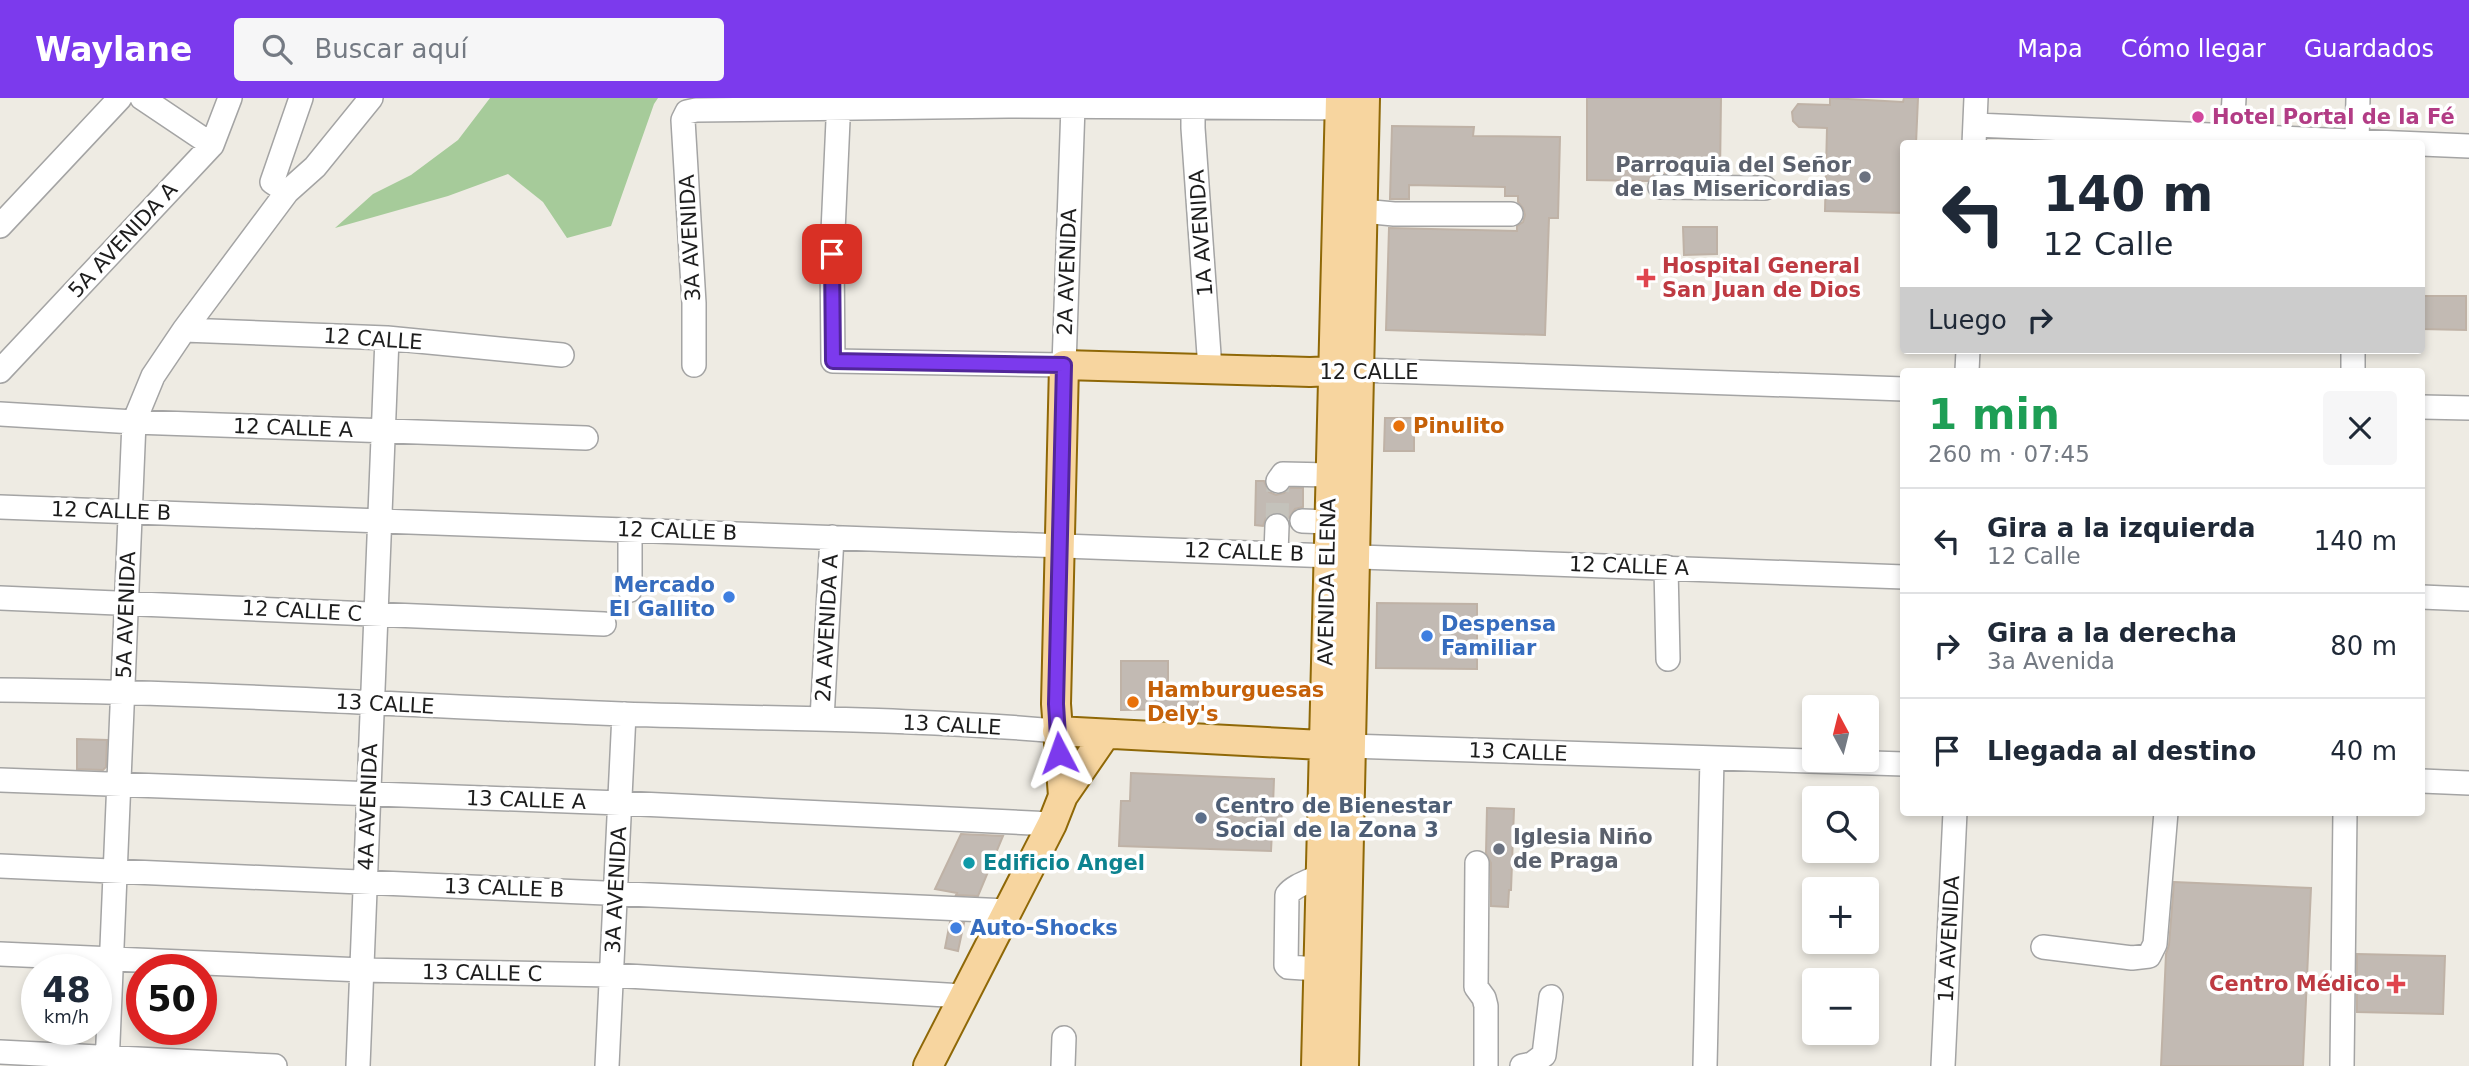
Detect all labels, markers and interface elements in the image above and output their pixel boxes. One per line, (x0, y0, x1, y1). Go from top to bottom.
search box (234, 18, 724, 81)
text: Waylane (35, 30, 192, 69)
icon: search (258, 30, 296, 68)
text: Buscar aquí (314, 34, 468, 64)
text: Mapa (2017, 35, 2083, 63)
text: Cómo llegar (2121, 35, 2266, 63)
text: Guardados (2304, 35, 2434, 63)
place label: Hotel Portal de la Fé (2212, 105, 2455, 129)
marker: Hotel Portal de la Fé (2190, 109, 2206, 125)
place label: Parroquia del Señor de las Misericordias (1615, 153, 1852, 201)
text: 140 m (2043, 166, 2213, 223)
street label: 1A AVENIDA (1185, 168, 1217, 297)
icon: left (1928, 168, 2019, 259)
marker: Parroquia del Señor de las Misericordias (1857, 169, 1873, 185)
street label: 3A AVENIDA (675, 173, 705, 302)
street label: 5A AVENIDA A (64, 177, 183, 302)
street label: 2A AVENIDA (1053, 207, 1081, 336)
pin (802, 224, 862, 284)
text: 12 Calle (2043, 225, 2173, 263)
icon: arrive (813, 235, 851, 273)
place label: Hospital General San Juan de Dios (1662, 254, 1861, 302)
marker: Hospital General San Juan de Dios (1636, 268, 1656, 288)
icon: right (2021, 301, 2059, 339)
text: Luego (1928, 305, 2007, 335)
street label: 12 CALLE (323, 324, 423, 354)
street label: 12 CALLE (1319, 360, 1419, 384)
text: 1 min (1928, 390, 2060, 439)
button: close (2323, 391, 2397, 465)
street label: 12 CALLE A (233, 414, 354, 442)
place label: Pinulito (1413, 414, 1504, 438)
marker: Pinulito (1391, 418, 1407, 434)
text: 260 m · 07:45 (1928, 441, 2090, 467)
street label: 12 CALLE B (51, 497, 171, 525)
street label: AVENIDA ELENA (1314, 497, 1340, 666)
text: Gira a la izquierda (1987, 513, 2255, 543)
street label: 12 CALLE B (617, 517, 737, 545)
icon: left (1928, 522, 1966, 560)
text: 140 m (2314, 526, 2397, 556)
street label: 12 CALLE B (1184, 538, 1304, 566)
text: 12 Calle (1987, 543, 2081, 569)
street label: 5A AVENIDA (112, 550, 140, 679)
street label: 12 CALLE A (1569, 552, 1690, 580)
street label: 2A AVENIDA A (811, 553, 843, 703)
place label: Mercado El Gallito (609, 573, 715, 621)
marker: Mercado El Gallito (721, 589, 737, 605)
street label: 12 CALLE C (241, 596, 363, 626)
place label: Despensa Familiar (1441, 612, 1556, 660)
text: Gira a la derecha (1987, 618, 2237, 648)
icon: right (1928, 627, 1966, 665)
marker: Despensa Familiar (1419, 628, 1435, 644)
text: 80 m (2330, 631, 2397, 661)
text: 3a Avenida (1987, 648, 2115, 674)
place label: Hamburguesas Dely's (1147, 678, 1324, 726)
street label: 13 CALLE (335, 689, 435, 719)
marker: Hamburguesas Dely's (1125, 694, 1141, 710)
north arrow (1802, 695, 1880, 772)
map controls (1802, 695, 1879, 1045)
street label: 13 CALLE (902, 710, 1002, 740)
position arrow (1022, 716, 1096, 790)
icon: arrive (1928, 732, 1966, 770)
text: Llegada al destino (1987, 736, 2256, 766)
text: 40 m (2330, 736, 2397, 766)
street label: 13 CALLE (1468, 738, 1568, 766)
street label: 4A AVENIDA (354, 742, 382, 871)
street label: 13 CALLE A (466, 786, 587, 814)
button: search (1802, 786, 1879, 863)
place label: Centro de Bienestar Social de la Zona 3 (1215, 794, 1453, 842)
marker: Centro de Bienestar Social de la Zona 3 (1193, 810, 1209, 826)
street label: 3A AVENIDA (601, 825, 631, 954)
place label: Iglesia Niño de Praga (1513, 825, 1653, 873)
marker: Iglesia Niño de Praga (1491, 841, 1507, 857)
place label: Edificio Angel (983, 851, 1145, 875)
marker: Edificio Angel (961, 855, 977, 871)
street label: 13 CALLE B (444, 874, 564, 902)
street label: 1A AVENIDA (1934, 874, 1964, 1003)
button: + (1802, 877, 1879, 954)
place label: Auto-Shocks (970, 916, 1118, 940)
marker: Auto-Shocks (948, 920, 964, 936)
speed limit sign: 50 (126, 954, 217, 1045)
street label: 13 CALLE C (422, 960, 542, 986)
button: − (1802, 968, 1879, 1045)
text: 48 (42, 970, 91, 1010)
place label: Centro Médico (2209, 972, 2380, 996)
marker: Centro Médico (2386, 974, 2406, 994)
text: km/h (44, 1006, 89, 1027)

